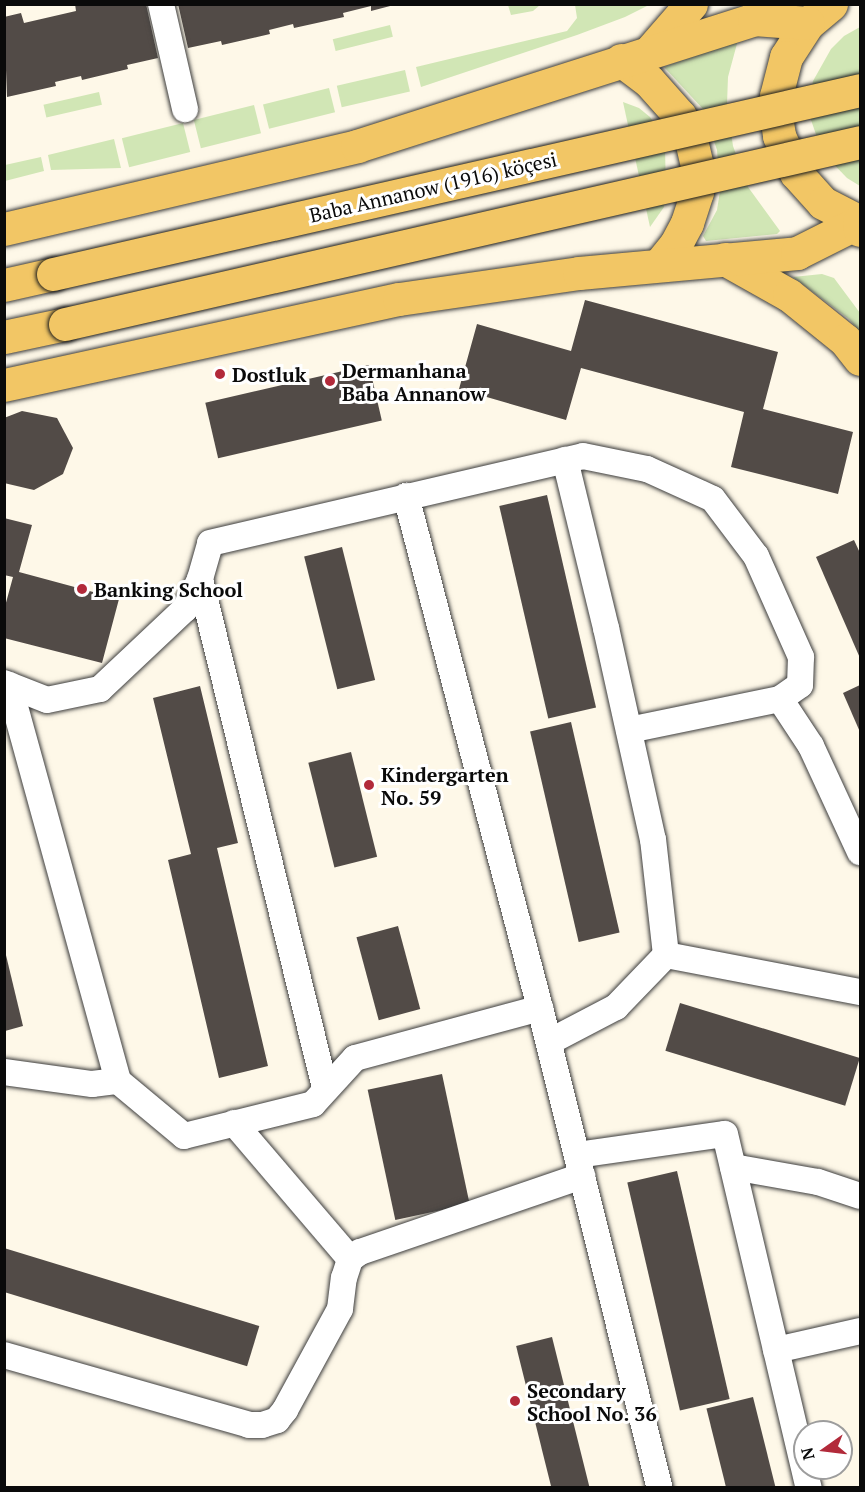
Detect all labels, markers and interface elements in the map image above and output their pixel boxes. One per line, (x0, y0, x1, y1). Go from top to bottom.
street label: Baba Annanow (1916) köçesi (307, 147, 559, 227)
place label: Dermanhana Baba Annanow (342, 358, 486, 405)
place label: Dostluk (232, 362, 306, 386)
marker: Dostluk (213, 367, 227, 381)
marker: Dermanhana Baba Annanow (323, 374, 337, 388)
place label: Banking School (94, 577, 243, 601)
marker: Banking School (75, 582, 89, 596)
place label: Kindergarten No. 59 (381, 762, 509, 809)
marker: Kindergarten No. 59 (362, 778, 376, 792)
place label: Secondary School No. 36 (527, 1378, 657, 1425)
marker: Secondary School No. 36 (508, 1394, 522, 1408)
north arrow (793, 1420, 853, 1480)
text: N (795, 1445, 820, 1462)

